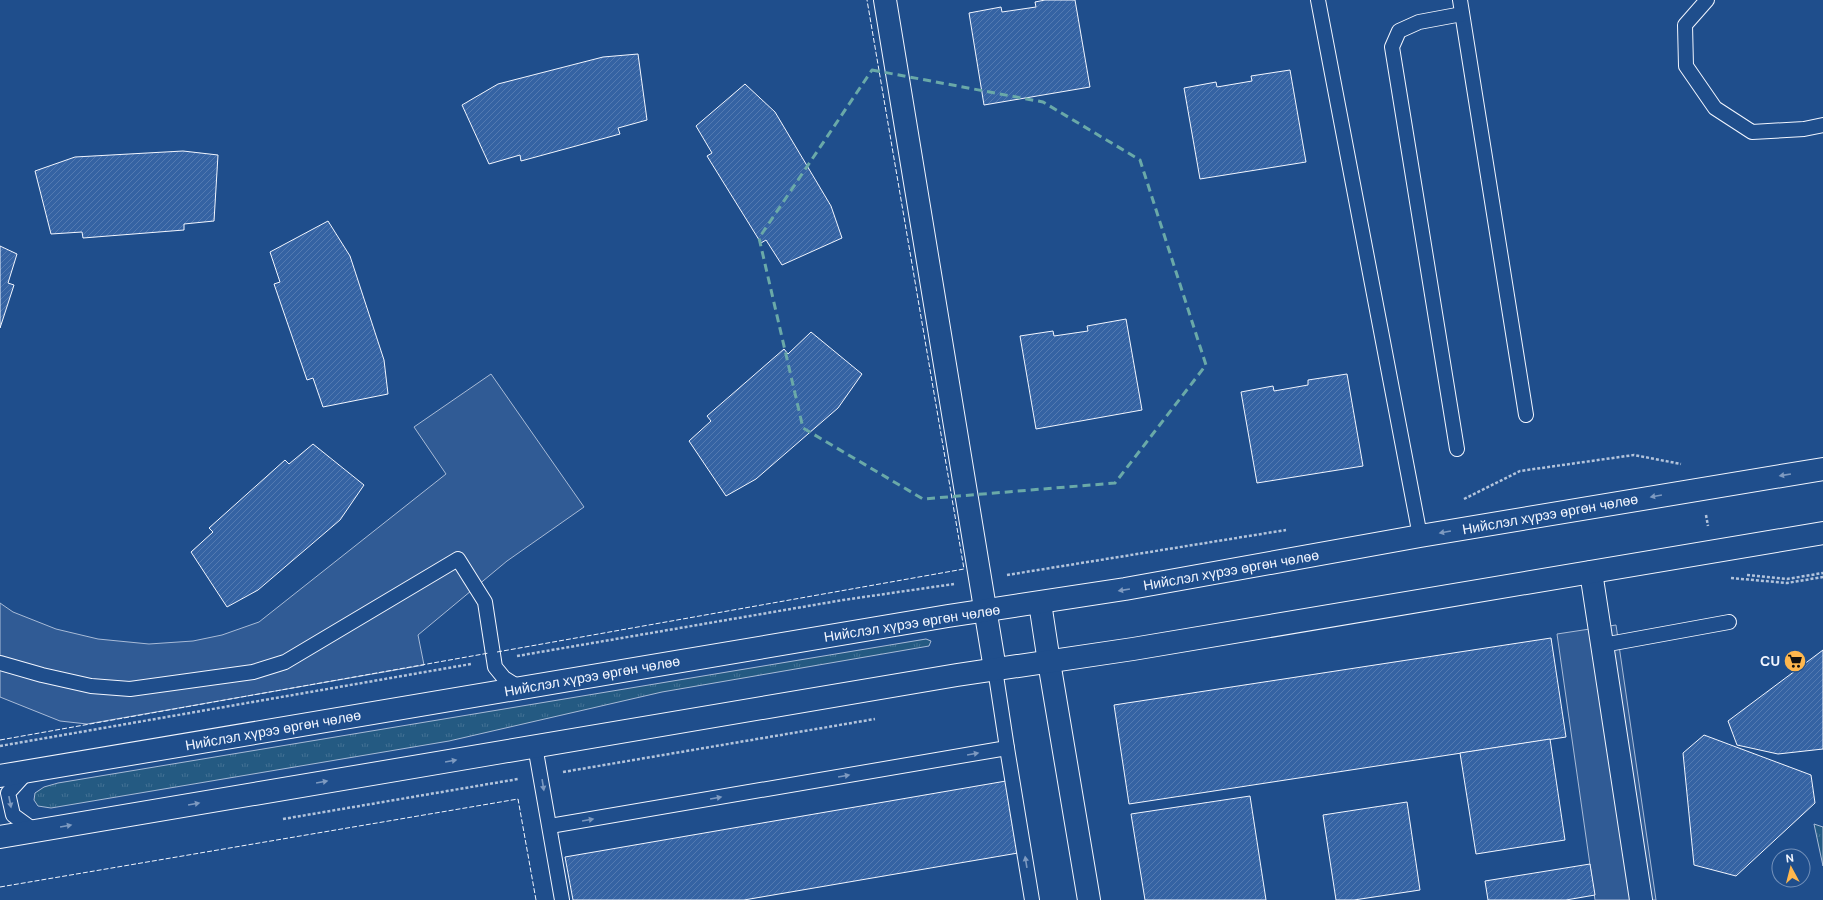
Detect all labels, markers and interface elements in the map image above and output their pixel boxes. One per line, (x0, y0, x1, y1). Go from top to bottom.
one-way arrow (1778, 472, 1791, 478)
street label: Нийслэл хүрээ өргөн чөлөө (1461, 490, 1640, 538)
one-way arrow (1650, 493, 1662, 499)
one-way arrow (1439, 529, 1451, 535)
street label: Нийслэл хүрээ өргөн чөлөө (1142, 546, 1321, 594)
one-way arrow (1118, 587, 1130, 593)
street label: Нийслэл хүрээ өргөн чөлөө (823, 600, 1002, 646)
supermarket icon: CU (1782, 648, 1808, 674)
street label: Нийслэл хүрээ өргөн чөлөө (503, 652, 682, 700)
place label: CU (1760, 652, 1780, 670)
street label: Нийслэл хүрээ өргөн чөлөө (184, 706, 363, 754)
one-way arrow (966, 750, 979, 756)
one-way arrow (444, 757, 457, 763)
one-way arrow (838, 772, 851, 778)
one-way arrow (540, 778, 546, 791)
one-way arrow (316, 779, 328, 785)
one-way arrow (710, 795, 722, 801)
one-way arrow (8, 796, 14, 808)
one-way arrow (188, 801, 200, 807)
one-way arrow (582, 817, 594, 823)
one-way arrow (60, 822, 72, 828)
north arrow (1771, 848, 1811, 888)
text: N (1785, 851, 1795, 866)
one-way arrow (1023, 855, 1029, 868)

